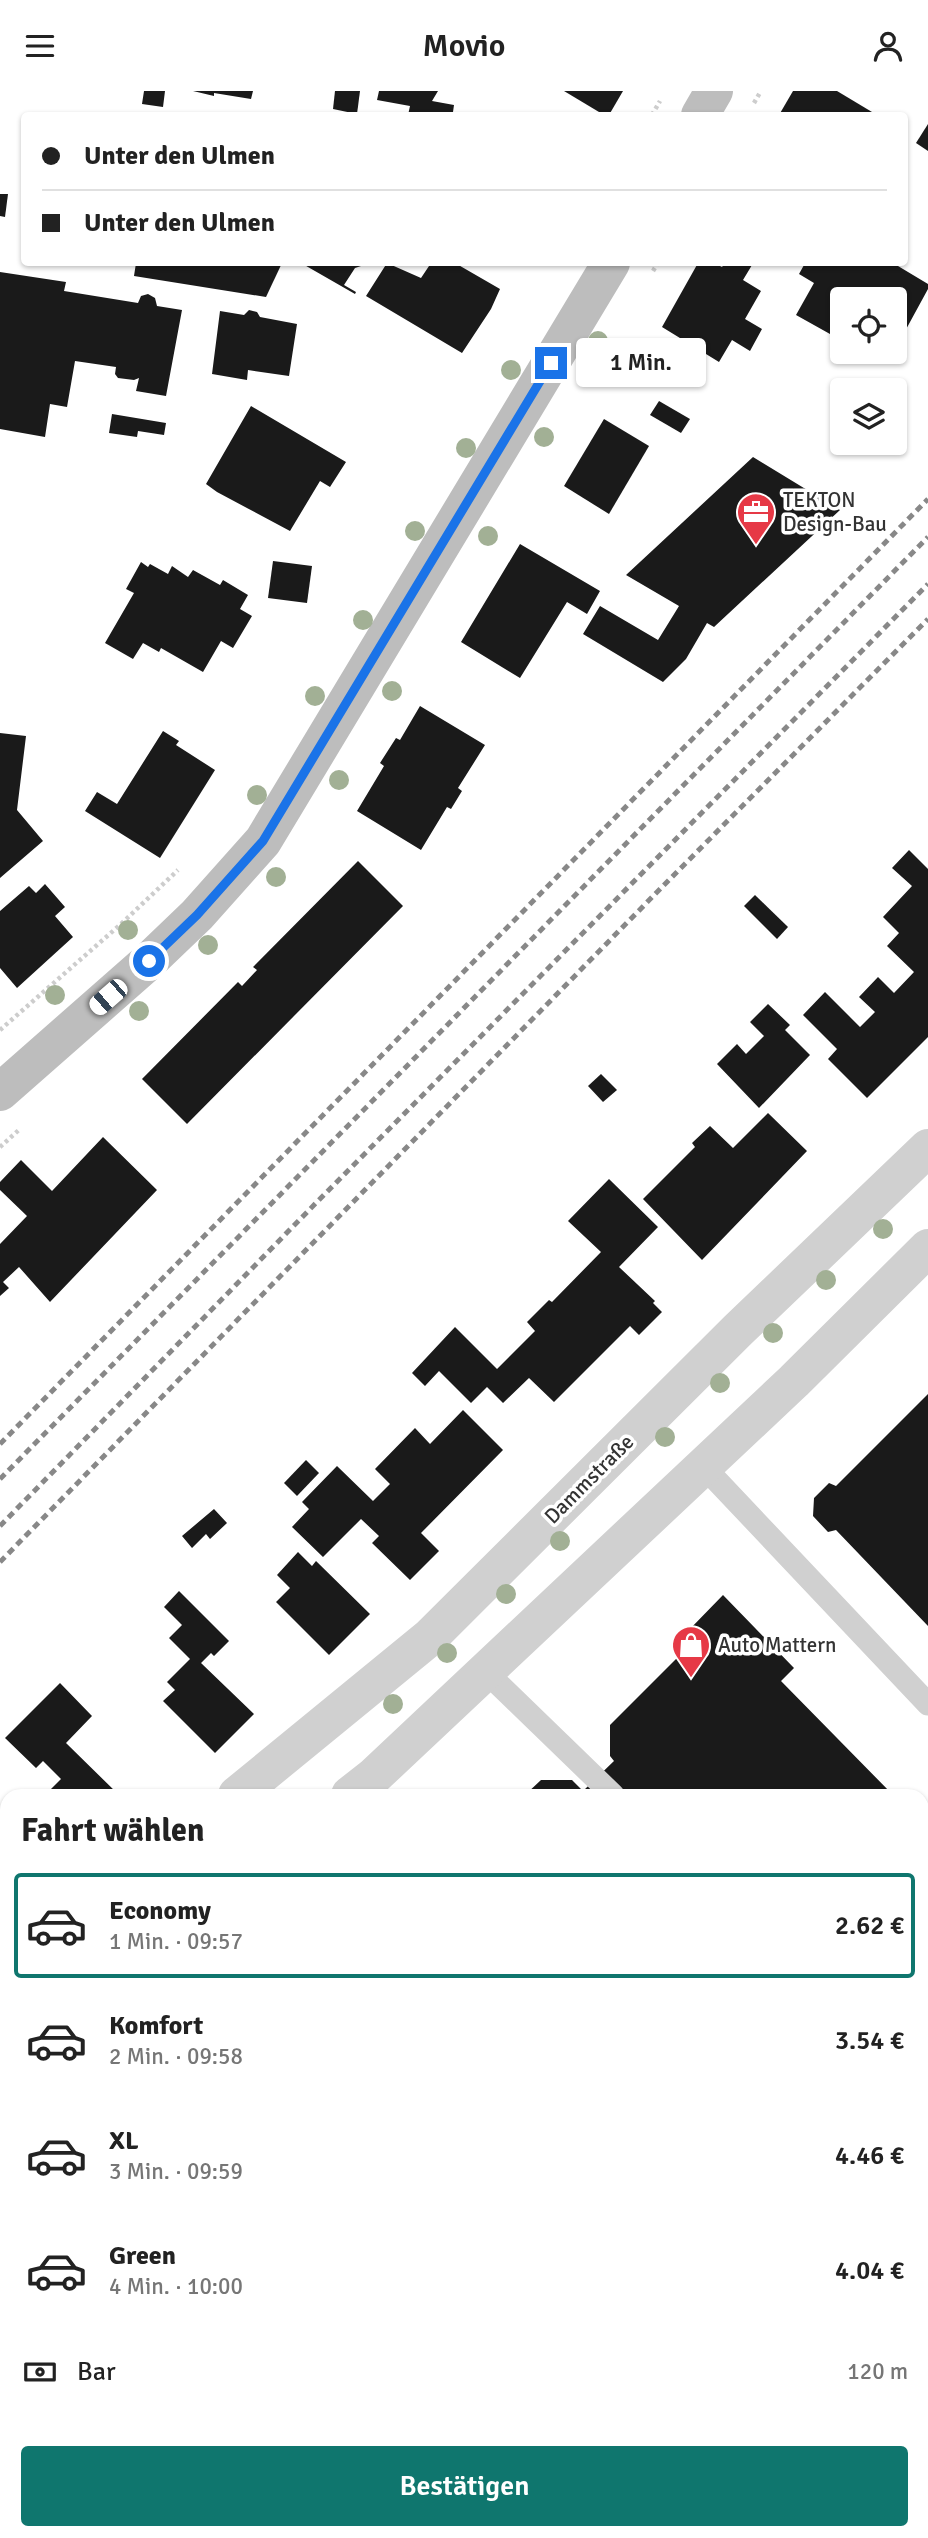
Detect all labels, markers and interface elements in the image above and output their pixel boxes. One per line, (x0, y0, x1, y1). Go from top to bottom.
text: Movio (423, 26, 505, 65)
icon: menu (21, 27, 59, 65)
icon: person (869, 27, 907, 65)
text: Unter den Ulmen (84, 140, 275, 172)
text: Unter den Ulmen (84, 207, 275, 239)
map controls (830, 287, 907, 455)
button: locate (830, 287, 907, 364)
callout: 1 Min. (576, 338, 705, 387)
route end (535, 347, 567, 379)
text: 1 Min. (610, 348, 672, 377)
button: layers (830, 378, 907, 455)
place label: TEKTON Design-Bau (783, 487, 887, 537)
office icon: TEKTON Design-Bau (735, 491, 777, 546)
route start (133, 945, 165, 977)
car (86, 975, 131, 1019)
street label: Dammstraße (539, 1429, 639, 1529)
shop icon: Auto Mattern (670, 1624, 712, 1679)
place label: Auto Mattern (718, 1632, 836, 1658)
text: Fahrt wählen (21, 1811, 205, 1850)
icon: car (25, 1894, 88, 1957)
text: Economy (109, 1895, 211, 1927)
text: 2.62 € (835, 1910, 904, 1942)
text: 1 Min. · 09:57 (109, 1927, 243, 1956)
icon: car (25, 2009, 88, 2072)
text: Komfort (109, 2010, 203, 2042)
text: 3.54 € (835, 2025, 904, 2057)
text: 2 Min. · 09:58 (109, 2042, 243, 2071)
icon: car (25, 2124, 88, 2187)
text: XL (109, 2125, 139, 2157)
text: 4.46 € (835, 2140, 904, 2172)
text: 3 Min. · 09:59 (109, 2157, 243, 2186)
icon: car (25, 2239, 88, 2302)
text: Green (109, 2240, 176, 2272)
text: 4.04 € (835, 2255, 904, 2287)
text: 4 Min. · 10:00 (109, 2272, 243, 2301)
icon: cash (21, 2353, 59, 2391)
text: Bar (77, 2356, 115, 2388)
text: 120 m (847, 2357, 908, 2386)
button: Bestätigen (21, 2446, 908, 2526)

